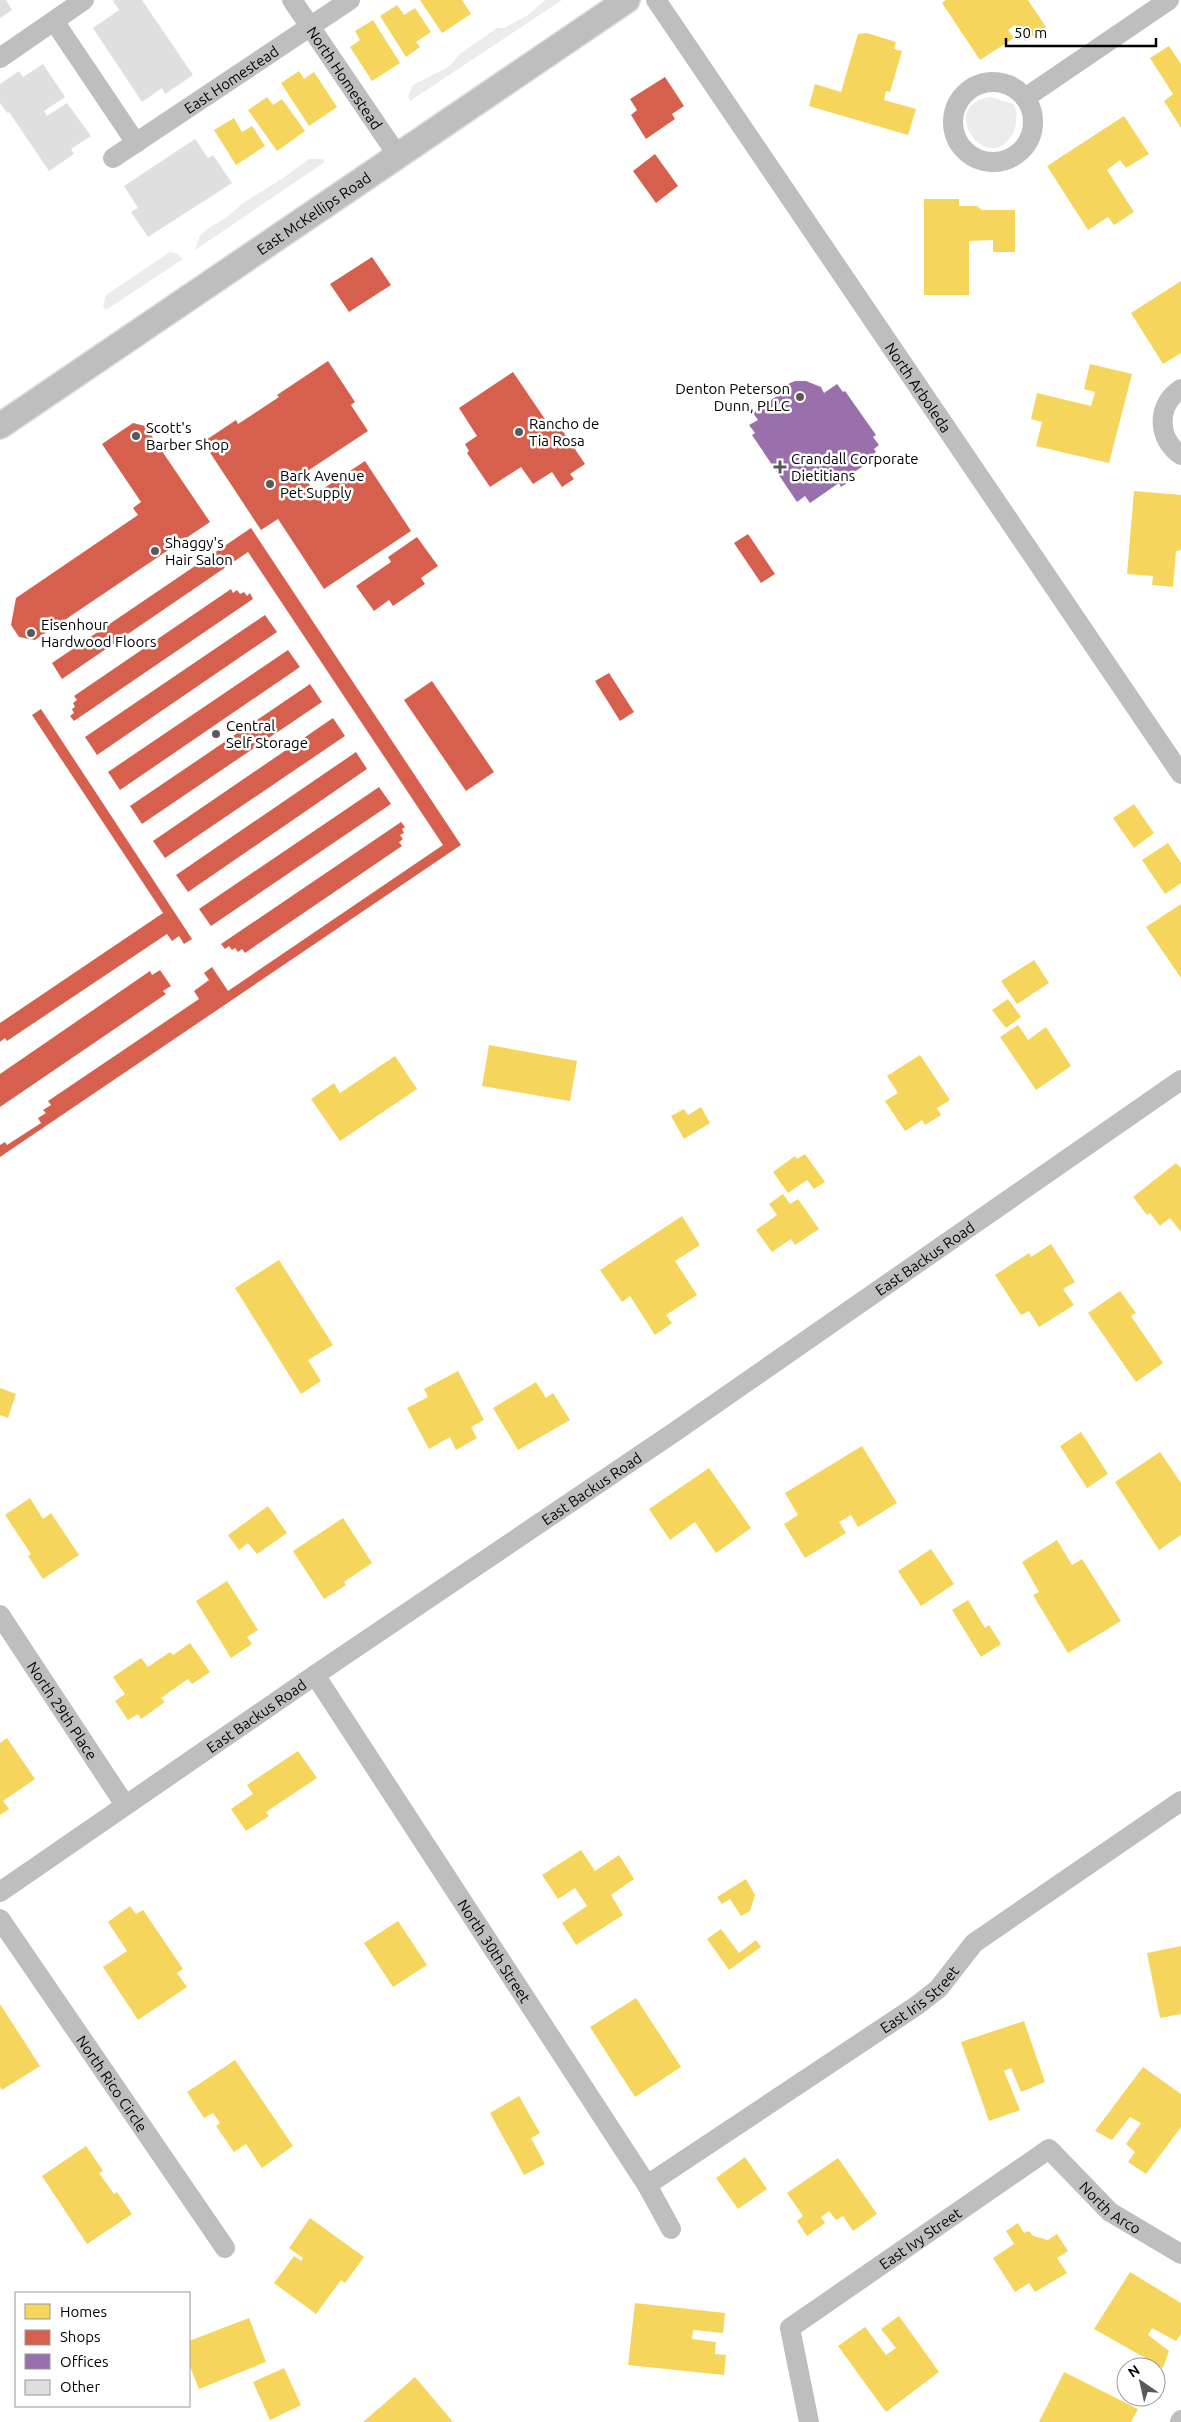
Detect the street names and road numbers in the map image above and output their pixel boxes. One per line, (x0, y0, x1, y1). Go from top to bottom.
street label: North Homestead (304, 23, 386, 132)
street label: East Homestead (181, 42, 281, 117)
street label: East McKellips Road (253, 168, 374, 258)
street label: North Arboleda (882, 339, 955, 435)
street label: East Backus Road (872, 1218, 977, 1299)
street label: East Backus Road (538, 1448, 644, 1528)
street label: North 29th Place (24, 1658, 101, 1762)
street label: East Backus Road (203, 1675, 309, 1756)
street label: North 30th Street (455, 1896, 534, 2006)
street label: East Iris Street (877, 1962, 962, 2036)
street label: North Rico Circle (73, 2032, 151, 2135)
street label: North Arco (1076, 2178, 1144, 2237)
street label: East Ivy Street (876, 2204, 964, 2272)

